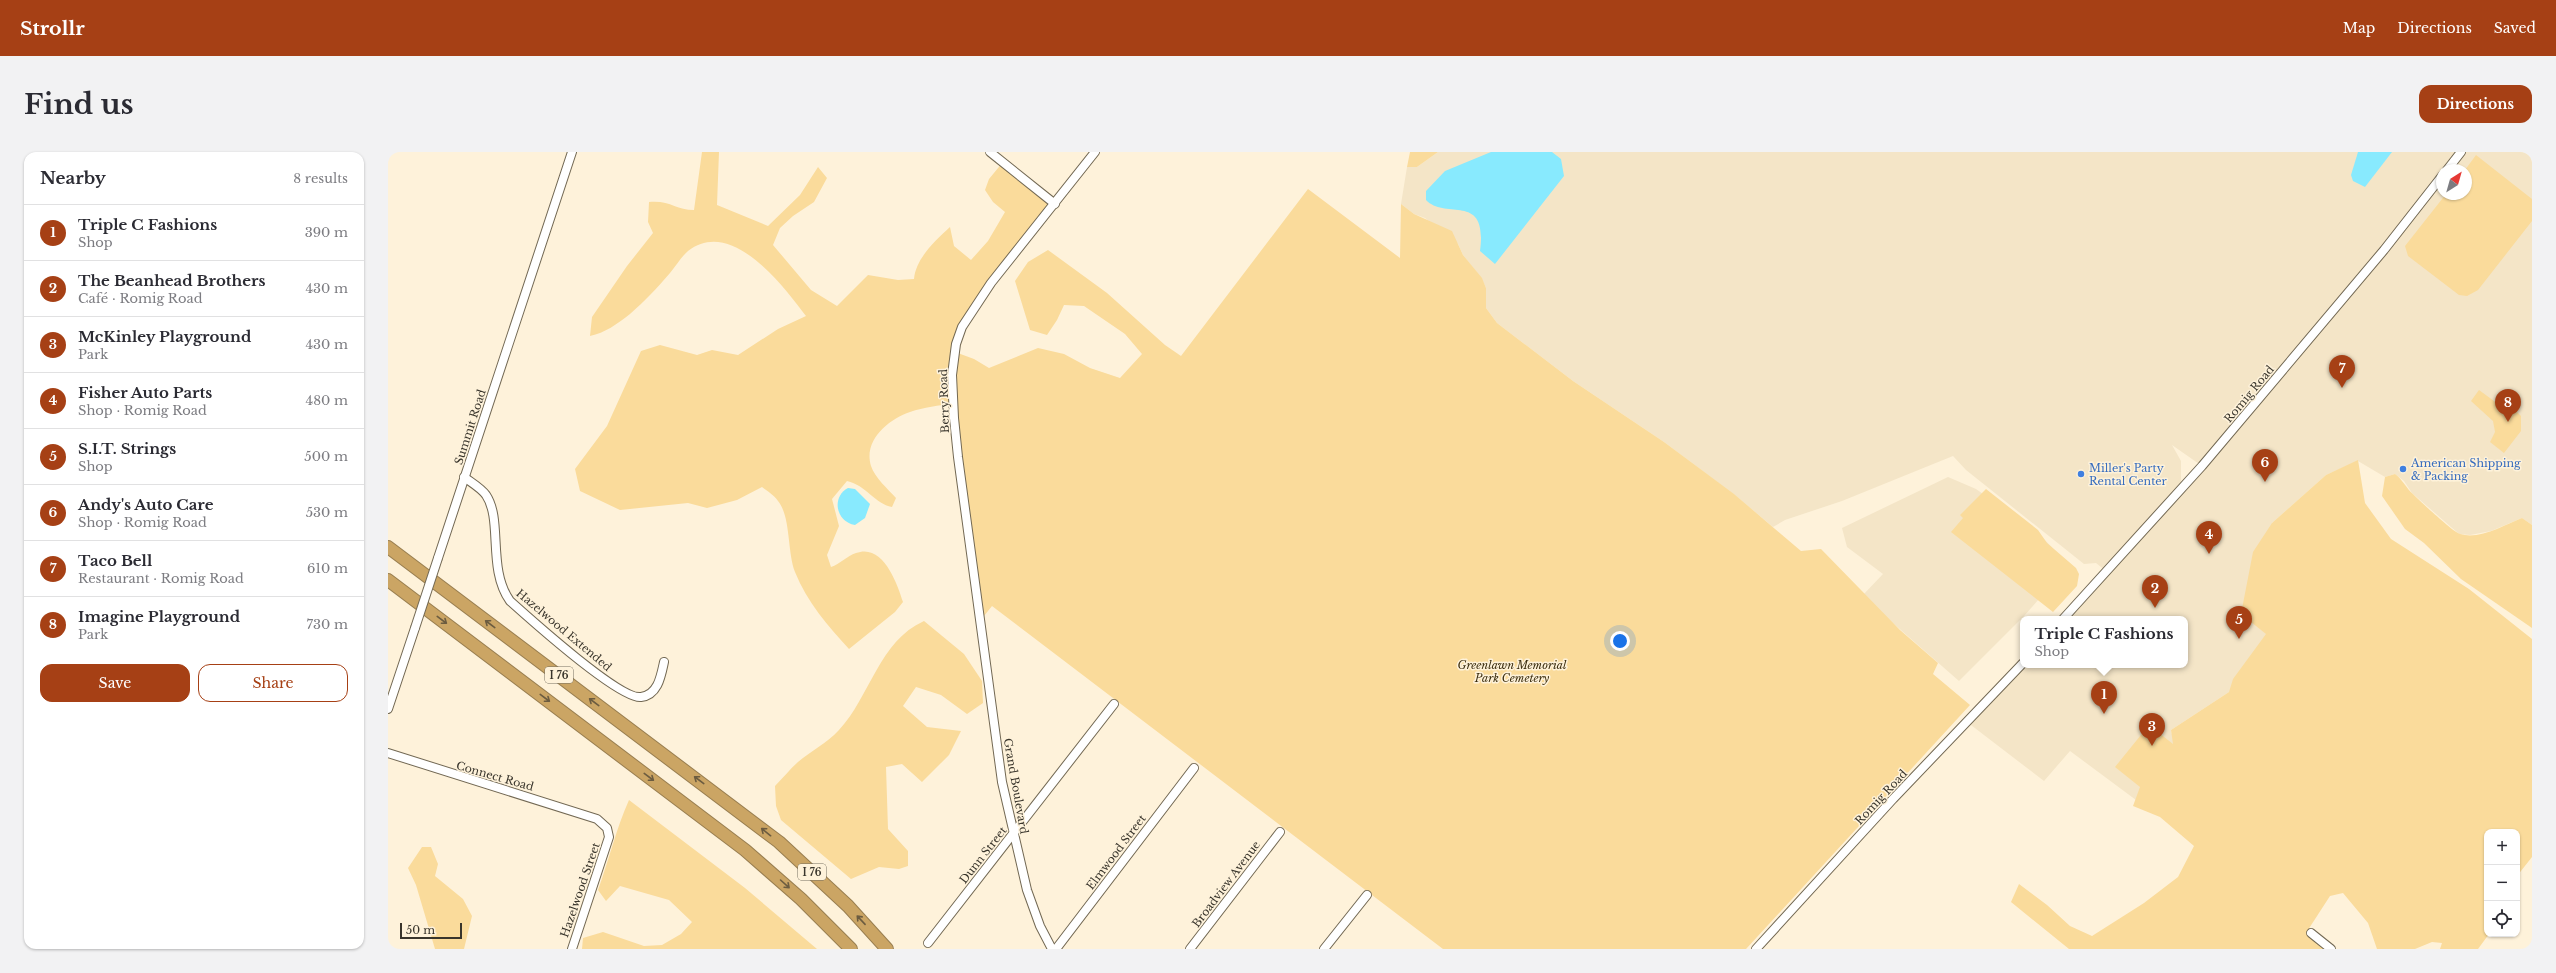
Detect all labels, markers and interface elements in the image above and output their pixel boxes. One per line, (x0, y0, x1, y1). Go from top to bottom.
text: Strollr (20, 17, 85, 40)
text: Map (2343, 19, 2375, 37)
text: Directions (2397, 19, 2472, 37)
text: Saved (2494, 19, 2536, 37)
button: Directions (2419, 85, 2532, 123)
text: Find us (24, 87, 134, 122)
north arrow (2436, 164, 2472, 200)
text: Nearby (40, 168, 106, 189)
text: 8 results (293, 170, 348, 187)
text: Triple C Fashions (78, 215, 217, 234)
text: 1 (50, 224, 56, 241)
text: 390 m (305, 224, 348, 241)
text: Shop (78, 234, 113, 251)
text: The Beanhead Brothers (78, 271, 266, 290)
text: 2 (49, 280, 57, 297)
text: 430 m (305, 280, 348, 297)
text: Café · Romig Road (78, 290, 202, 307)
text: McKinley Playground (78, 327, 251, 346)
text: 3 (49, 336, 57, 353)
text: 430 m (305, 336, 348, 353)
text: Park (78, 346, 108, 363)
pin: 7 (2329, 355, 2355, 388)
street label: Romig Road (2221, 362, 2277, 425)
street label: Berry Road (936, 368, 952, 433)
text: Fisher Auto Parts (78, 383, 212, 402)
street label: Summit Road (451, 387, 489, 466)
pin: 8 (2495, 389, 2521, 422)
text: 4 (49, 392, 57, 409)
text: 480 m (306, 392, 348, 409)
text: Shop · Romig Road (78, 402, 207, 419)
text: S.I.T. Strings (78, 439, 176, 458)
text: 5 (49, 448, 57, 465)
text: 500 m (304, 448, 348, 465)
pin: 6 (2252, 449, 2278, 482)
place label: American Shipping & Packing (2410, 456, 2521, 483)
text: Shop (78, 458, 113, 475)
place label: Miller's Party Rental Center (2089, 461, 2168, 488)
marker: American Shipping & Packing (2398, 464, 2408, 474)
marker: Miller's Party Rental Center (2076, 469, 2086, 479)
text: Andy's Auto Care (78, 495, 213, 514)
text: 6 (49, 504, 57, 521)
text: 530 m (306, 504, 348, 521)
text: Shop · Romig Road (78, 514, 207, 531)
pin: 4 (2196, 521, 2222, 554)
text: Taco Bell (78, 551, 152, 570)
text: 7 (50, 560, 56, 577)
text: 610 m (307, 560, 348, 577)
text: Restaurant · Romig Road (78, 570, 244, 587)
pin: 2 (2142, 575, 2168, 608)
street label: Hazelwood Extended (513, 586, 615, 674)
pin: 5 (2226, 606, 2252, 639)
text: Imagine Playground (78, 607, 240, 626)
text: 8 (49, 616, 57, 633)
text: 730 m (307, 616, 348, 633)
one-way arrow (436, 616, 447, 624)
popup (2020, 616, 2188, 668)
one-way arrow (485, 620, 496, 628)
text: Triple C Fashions (2034, 624, 2174, 643)
text: Park (78, 626, 108, 643)
your location (1610, 631, 1630, 651)
text: Shop (2034, 643, 2069, 660)
park label: Greenlawn Memorial Park Cemetery (1457, 658, 1567, 685)
button: Save (40, 664, 190, 702)
button: Share (198, 664, 348, 702)
road number: I 76 (545, 667, 573, 683)
pin: 1 (2091, 681, 2117, 714)
one-way arrow (540, 694, 551, 703)
one-way arrow (589, 698, 600, 706)
pin: 3 (2139, 713, 2165, 746)
street label: Grand Boulevard (1001, 737, 1031, 836)
street label: Connect Road (455, 758, 536, 794)
street label: Romig Road (1852, 766, 1910, 827)
one-way arrow (643, 772, 654, 781)
one-way arrow (693, 776, 704, 784)
street label: Elmwood Street (1083, 811, 1149, 892)
street label: Dunn Street (956, 823, 1010, 886)
one-way arrow (760, 828, 771, 836)
map controls (2484, 829, 2520, 937)
button: + (2484, 829, 2520, 865)
street label: Broadview Avenue (1189, 838, 1263, 930)
street label: Hazelwood Street (557, 840, 603, 939)
road number: I 76 (798, 864, 826, 880)
button: − (2484, 865, 2520, 901)
one-way arrow (780, 880, 791, 889)
button: locate (2484, 901, 2520, 937)
one-way arrow (856, 915, 866, 925)
scale bar (400, 921, 462, 940)
text: 50 m (406, 923, 435, 937)

